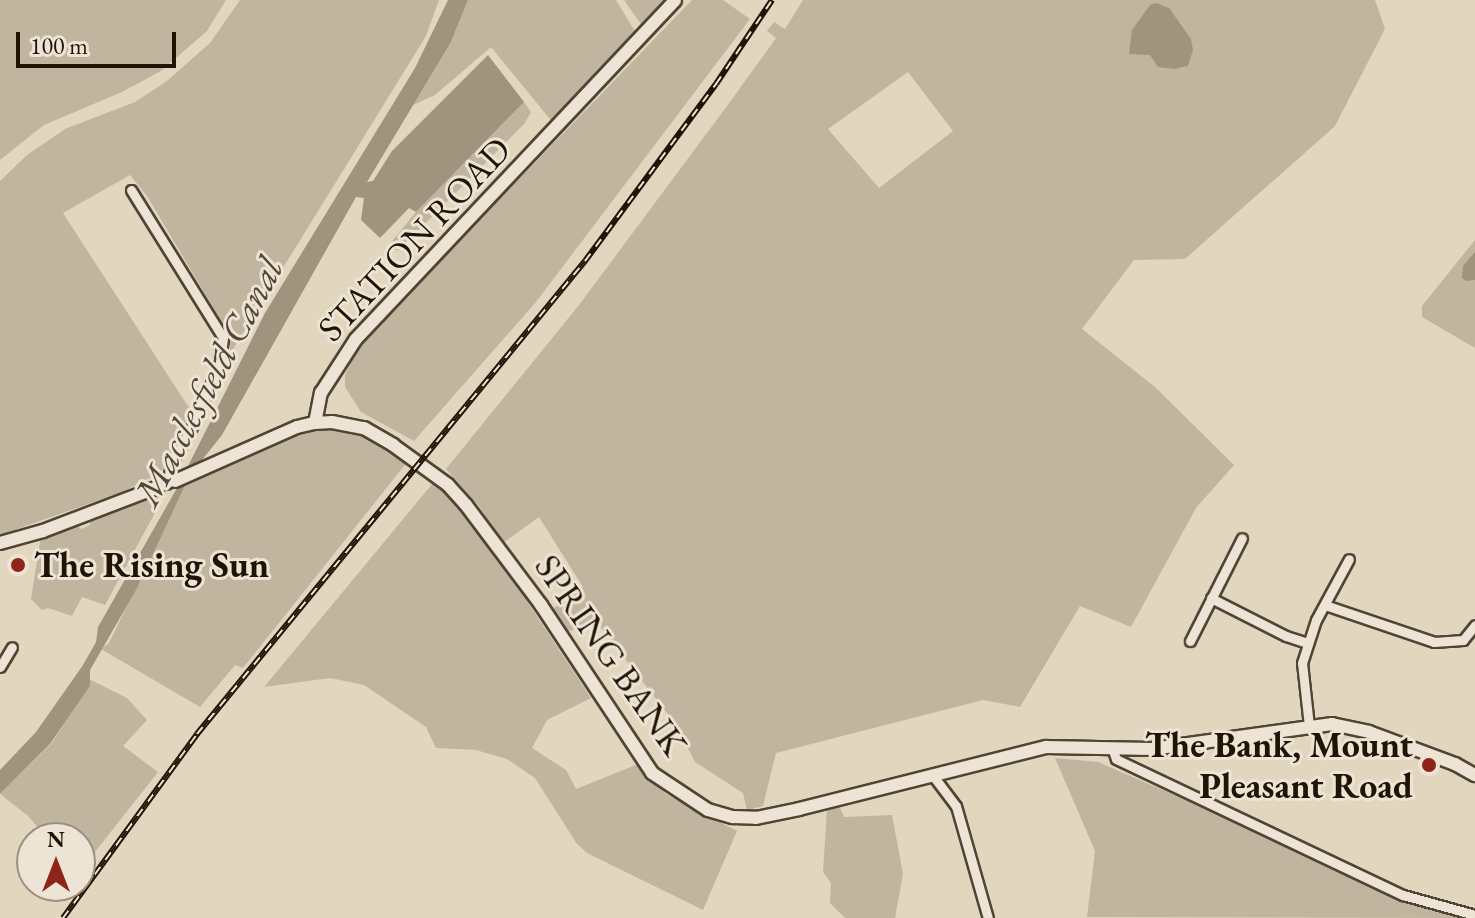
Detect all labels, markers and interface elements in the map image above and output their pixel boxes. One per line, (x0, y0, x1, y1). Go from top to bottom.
scale bar (20, 16, 180, 66)
text: 100 m (30, 30, 88, 61)
street label: STATION ROAD (309, 128, 519, 350)
water label: Macclesfield Canal (123, 249, 293, 513)
place label: The Rising Sun (34, 543, 269, 587)
street label: SPRING BANK (526, 546, 696, 764)
marker: The Rising Sun (9, 556, 27, 574)
place label: The Bank, Mount Pleasant Road (1145, 722, 1413, 807)
marker: The Bank, Mount Pleasant Road (1420, 756, 1438, 774)
north arrow (16, 822, 96, 902)
text: N (47, 825, 65, 854)

